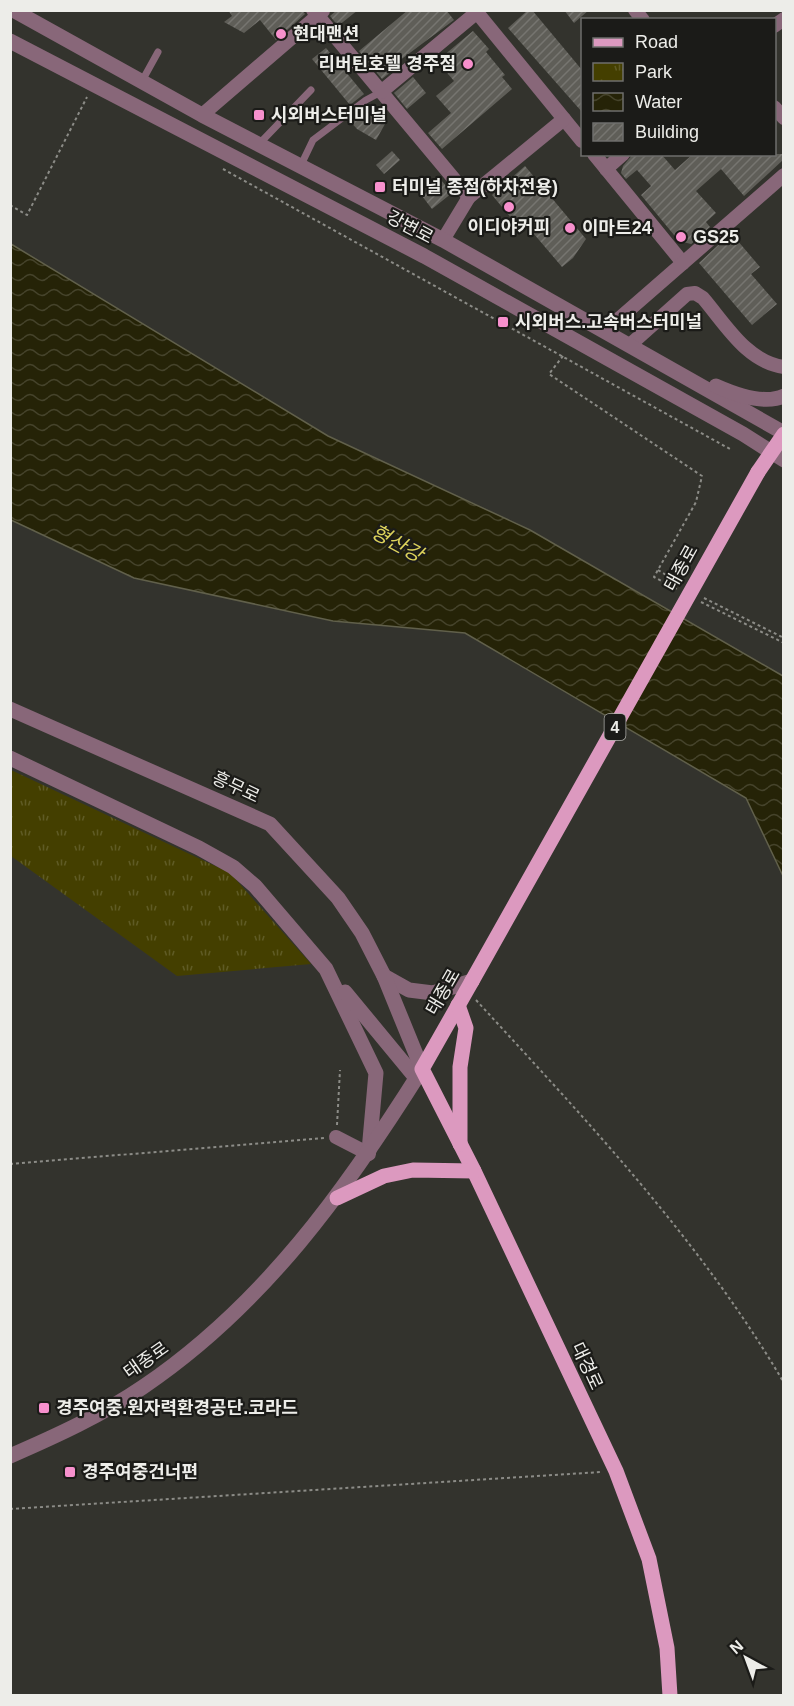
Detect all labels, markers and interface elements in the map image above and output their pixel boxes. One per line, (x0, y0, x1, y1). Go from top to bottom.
legend (581, 18, 776, 156)
place label: 현대맨션 (293, 24, 359, 44)
marker: 현대맨션 (274, 27, 288, 41)
text: Road (635, 32, 678, 52)
place label: 리버틴호텔 경주점 (319, 54, 456, 74)
marker: 리버틴호텔 경주점 (461, 57, 475, 71)
text: Park (635, 62, 673, 82)
text: Water (635, 92, 682, 112)
place label: 시외버스터미널 (271, 105, 387, 125)
marker: 시외버스터미널 (252, 108, 266, 122)
text: Building (635, 122, 699, 142)
place label: 터미널 종점(하차전용) (392, 177, 558, 197)
marker: 터미널 종점(하차전용) (373, 180, 387, 194)
marker: 이디야커피 (502, 200, 516, 214)
street label: 강변로 (383, 207, 437, 247)
place label: 이디야커피 (468, 217, 550, 237)
place label: 이마트24 (582, 218, 652, 238)
marker: 이마트24 (563, 221, 577, 235)
place label: GS25 (693, 227, 739, 247)
marker: GS25 (674, 230, 688, 244)
place label: 시외버스.고속버스터미널 (515, 312, 702, 332)
marker: 시외버스.고속버스터미널 (496, 315, 510, 329)
water label: 형산강 (368, 520, 429, 567)
street label: 태종로 (660, 541, 702, 595)
road number: 4 (604, 714, 626, 740)
street label: 흥무로 (209, 767, 263, 807)
street label: 태종로 (422, 965, 464, 1019)
street label: 태종로 (120, 1338, 172, 1382)
street label: 대경로 (567, 1339, 607, 1393)
place label: 경주여중.원자력환경공단.코라드 (56, 1398, 298, 1418)
marker: 경주여중.원자력환경공단.코라드 (37, 1401, 51, 1415)
place label: 경주여중건너편 (82, 1462, 198, 1482)
marker: 경주여중건너편 (63, 1465, 77, 1479)
north arrow (716, 1628, 776, 1688)
text: N (727, 1637, 746, 1657)

